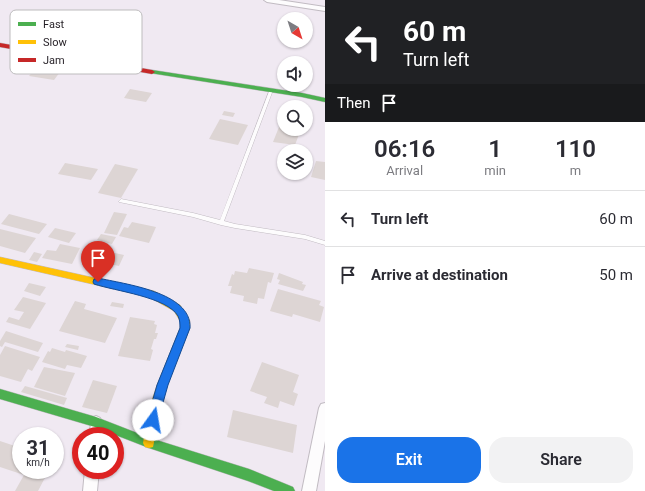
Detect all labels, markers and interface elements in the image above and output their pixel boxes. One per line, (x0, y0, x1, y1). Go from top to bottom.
legend (10, 10, 142, 74)
north arrow (277, 12, 313, 48)
map controls (277, 12, 313, 180)
text: 60 m (403, 15, 466, 48)
icon: left (337, 16, 389, 68)
text: Fast (43, 18, 65, 31)
text: Slow (43, 36, 67, 49)
text: Turn left (403, 49, 469, 70)
text: Jam (43, 54, 65, 67)
button: sound (277, 56, 313, 92)
icon: arrive (378, 92, 400, 114)
text: Then (337, 94, 370, 112)
button: search (277, 100, 313, 136)
text: 06:16 (374, 135, 435, 163)
text: 1 (488, 135, 502, 163)
text: 110 (555, 135, 596, 163)
button: layers (277, 144, 313, 180)
text: Arrival (386, 163, 423, 178)
text: min (484, 163, 506, 178)
text: m (570, 163, 581, 178)
icon: left (337, 208, 359, 230)
text: Turn left (371, 210, 428, 228)
text: 60 m (599, 210, 633, 228)
pin (81, 241, 115, 282)
icon: arrive (87, 247, 109, 269)
icon: arrive (337, 264, 359, 286)
text: Arrive at destination (371, 266, 508, 284)
text: 50 m (599, 266, 633, 284)
position arrow (132, 399, 174, 441)
speed limit sign: 40 (72, 427, 124, 479)
text: 31 (27, 436, 49, 460)
button: Exit (337, 437, 481, 483)
button: Share (489, 437, 633, 483)
text: km/h (26, 457, 50, 468)

